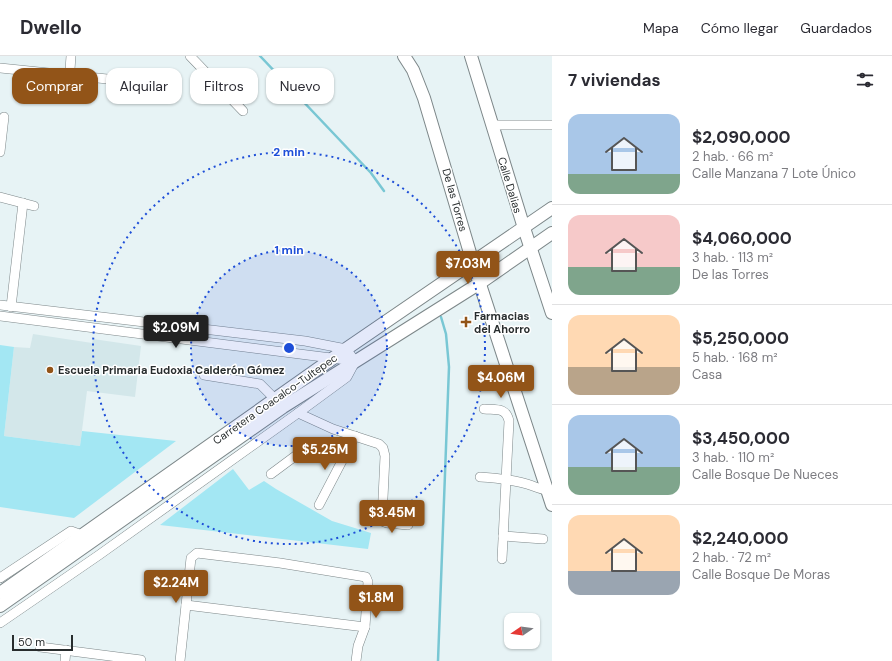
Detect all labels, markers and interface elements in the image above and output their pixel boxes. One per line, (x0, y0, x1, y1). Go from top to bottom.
text: Dwello (20, 15, 82, 40)
text: Mapa (643, 19, 679, 37)
text: Cómo llegar (701, 19, 778, 37)
text: Guardados (800, 19, 872, 37)
chip: Comprar (12, 68, 98, 104)
chip: Alquilar (106, 68, 182, 104)
chip: Filtros (190, 68, 258, 104)
chip: Nuevo (266, 68, 334, 104)
text: 7 viviendas (568, 69, 661, 91)
icon: filters (854, 69, 876, 91)
text: $2,090,000 (692, 126, 791, 148)
icon: home (600, 130, 648, 178)
text: 2 min (273, 144, 305, 160)
text: 2 hab. · 66 m² (692, 148, 773, 165)
street label: Calle Dalias (495, 155, 525, 215)
text: Calle Manzana 7 Lote Único (692, 165, 856, 182)
street label: De las Torres (439, 167, 471, 233)
text: $4,060,000 (692, 227, 792, 249)
icon: home (600, 231, 648, 279)
text: 1 min (274, 242, 304, 258)
text: 3 hab. · 113 m² (692, 249, 773, 266)
pin: $7.03M (435, 251, 501, 285)
text: $7.03M (445, 255, 491, 272)
text: De las Torres (692, 266, 769, 283)
place label: Farmacias del Ahorro (474, 309, 531, 336)
pin: $2.09M (143, 315, 209, 349)
marker: Farmacias del Ahorro (461, 317, 471, 327)
text: $2.09M (152, 319, 200, 336)
text: $5,250,000 (692, 327, 789, 349)
icon: home (600, 331, 648, 379)
centre of rings (282, 341, 296, 355)
text: 5 hab. · 168 m² (692, 349, 778, 366)
street label: Carretera Coacalco-Tultepec (210, 351, 340, 447)
place label: Escuela Primaria Eudoxia Calderón Gómez (58, 363, 285, 377)
marker: Escuela Primaria Eudoxia Calderón Gómez (45, 365, 55, 375)
pin: $4.06M (468, 365, 534, 399)
text: Casa (692, 366, 722, 383)
text: $4.06M (477, 369, 525, 386)
text: $3,450,000 (692, 427, 790, 449)
icon: home (600, 431, 648, 479)
pin: $5.25M (292, 437, 358, 471)
text: $5.25M (302, 441, 348, 458)
text: 3 hab. · 110 m² (692, 449, 774, 466)
text: Calle Bosque De Nueces (692, 466, 839, 483)
pin: $3.45M (359, 500, 425, 534)
text: $3.45M (368, 504, 416, 521)
text: $2,240,000 (692, 527, 789, 549)
icon: home (600, 531, 648, 579)
text: 2 hab. · 72 m² (692, 549, 771, 566)
text: Calle Bosque De Moras (692, 566, 830, 583)
pin: $2.24M (143, 570, 209, 604)
text: $2.24M (153, 574, 199, 591)
pin: $1.8M (348, 585, 404, 619)
text: $1.8M (358, 589, 394, 606)
north arrow (504, 613, 540, 649)
map controls (504, 613, 540, 649)
scale bar (12, 633, 73, 652)
text: 50 m (18, 635, 45, 649)

